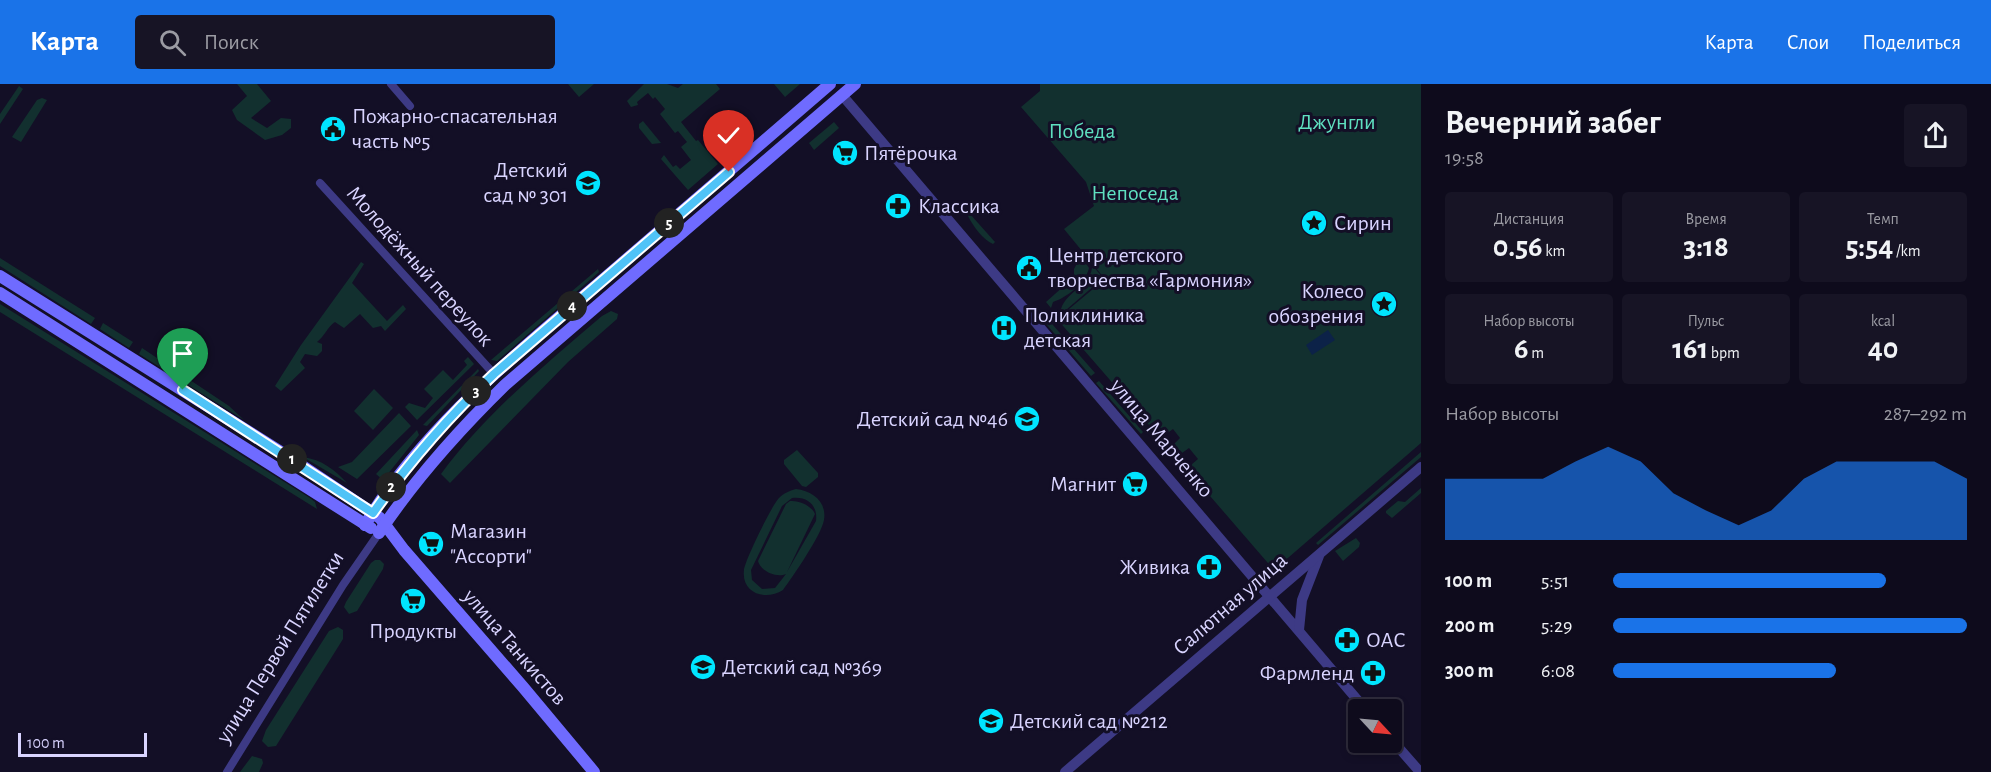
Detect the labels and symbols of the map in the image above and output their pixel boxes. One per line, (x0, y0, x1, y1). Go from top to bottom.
place label: Пожарно-спасательная часть №5 (352, 105, 558, 152)
pin (703, 110, 754, 172)
park label: Джунгли (1298, 111, 1376, 133)
public building icon: Пожарно-спасательная часть №5 (318, 114, 348, 144)
park label: Победа (1048, 120, 1116, 142)
supermarket icon: Пятёрочка (830, 138, 860, 168)
place label: Пятёрочка (864, 142, 958, 164)
place label: Детский сад № 301 (483, 159, 568, 206)
school or university icon: Детский сад № 301 (573, 168, 603, 198)
street label: Молодёжный переулок (343, 182, 497, 350)
park label: Непоседа (1091, 182, 1179, 204)
pharmacy icon: Классика (883, 191, 913, 221)
place label: Классика (918, 195, 1000, 217)
pin: 5 (654, 208, 684, 238)
place icon: Сирин (1299, 208, 1329, 238)
place label: Сирин (1334, 212, 1392, 234)
place label: Центр детского творчества «Гармония» (1047, 244, 1252, 291)
public building icon: Центр детского творчества «Гармония» (1014, 253, 1044, 283)
place label: Колесо обозрения (1268, 280, 1364, 327)
place icon: Колесо обозрения (1369, 289, 1399, 319)
pin: 4 (557, 291, 587, 321)
place label: Поликлиника детская (1024, 304, 1144, 351)
hospital icon: Поликлиника детская (989, 313, 1019, 343)
pin (157, 328, 208, 390)
street label: улица Марченко (1106, 374, 1218, 501)
pin: 3 (461, 376, 491, 406)
school or university icon: Детский сад №46 (1012, 404, 1042, 434)
place label: Детский сад №46 (857, 408, 1008, 430)
pin: 1 (277, 444, 307, 474)
supermarket icon: Магнит (1120, 469, 1150, 499)
pin: 2 (376, 472, 406, 502)
place label: Магнит (1050, 473, 1117, 495)
place label: Магазин "Ассорти" (450, 520, 532, 567)
supermarket icon: Магазин "Ассорти" (416, 529, 446, 559)
street label: улица Первой Пятилетки (212, 547, 348, 747)
street label: Салютная улица (1169, 549, 1291, 659)
pharmacy icon: Живика (1194, 552, 1224, 582)
place label: Живика (1119, 556, 1190, 578)
street label: улица Танкистов (458, 584, 571, 709)
supermarket icon: Продукты (398, 586, 428, 616)
place label: Продукты (369, 620, 457, 642)
pharmacy icon: ОАС (1332, 625, 1362, 655)
place label: ОАС (1366, 629, 1406, 651)
school or university icon: Детский сад №369 (688, 652, 718, 682)
place label: Детский сад №369 (722, 656, 882, 678)
pharmacy icon: Фармленд (1358, 658, 1388, 688)
place label: Фармленд (1260, 662, 1354, 684)
north arrow (1348, 699, 1402, 753)
school or university icon: Детский сад №212 (976, 706, 1006, 736)
place label: Детский сад №212 (1010, 710, 1168, 732)
scale bar (18, 730, 147, 758)

